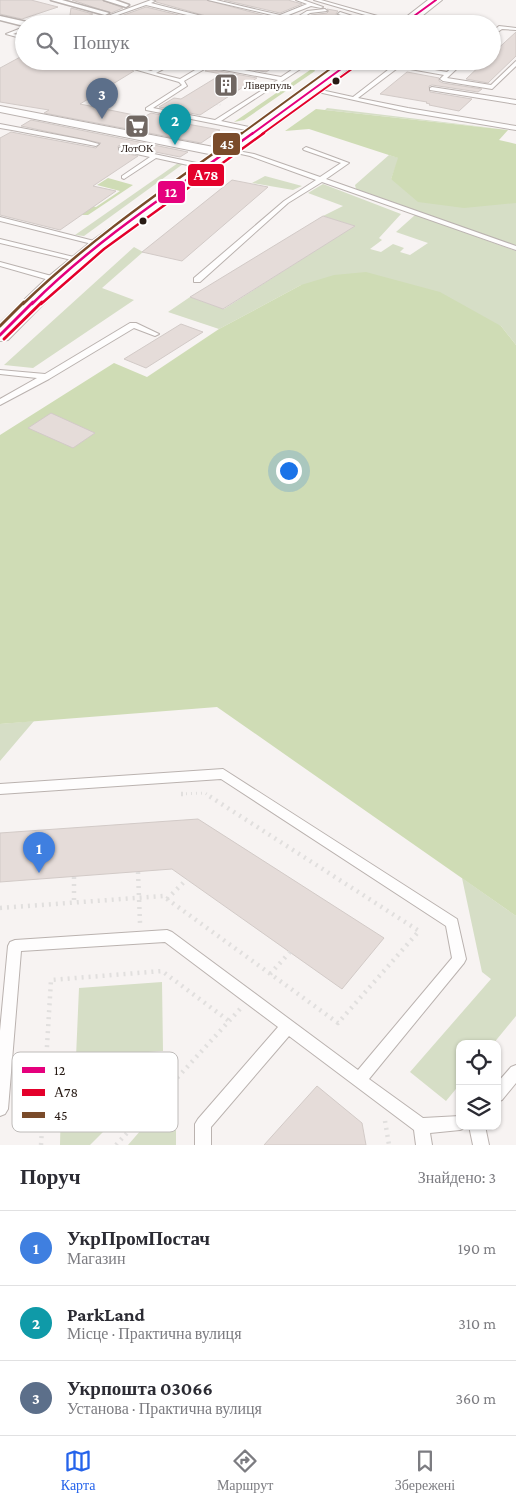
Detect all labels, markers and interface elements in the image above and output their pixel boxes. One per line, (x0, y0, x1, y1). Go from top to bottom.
search box (15, 15, 501, 70)
icon: search (33, 29, 61, 57)
text: Пошук (73, 32, 130, 53)
building icon: Ліверпуль (213, 72, 239, 98)
unlabelled marker (331, 76, 341, 86)
pin: 3 (86, 78, 118, 119)
place label: Ліверпуль (244, 79, 291, 91)
pin: 2 (159, 104, 191, 145)
supermarket icon: ЛотОК (124, 113, 150, 139)
line badge: 45 (212, 132, 241, 156)
text: 45 (220, 136, 234, 152)
place label: ЛотОК (121, 142, 154, 154)
line badge: А78 (187, 163, 225, 187)
text: А78 (194, 167, 218, 183)
line badge: 12 (157, 180, 186, 204)
text: 12 (165, 184, 177, 200)
unlabelled marker (138, 216, 148, 226)
your location (276, 458, 302, 484)
pin: 1 (23, 832, 55, 873)
map controls (456, 1040, 501, 1130)
button: locate (456, 1040, 501, 1085)
legend (12, 1052, 178, 1132)
text: 12 (54, 1062, 66, 1078)
text: А78 (54, 1084, 78, 1100)
button: layers (456, 1085, 501, 1130)
text: 45 (54, 1107, 68, 1123)
text: Поруч (20, 1165, 81, 1189)
text: Знайдено: 3 (418, 1169, 496, 1186)
text: УкрПромПостач (67, 1228, 210, 1249)
text: 1 (33, 1240, 39, 1257)
text: 190 m (458, 1240, 496, 1257)
text: Магазин (67, 1250, 125, 1267)
text: ParkLand (67, 1304, 145, 1325)
text: 2 (32, 1315, 40, 1332)
text: 310 m (458, 1315, 496, 1332)
text: Місце · Практична вулиця (67, 1325, 242, 1342)
text: Укрпошта 03066 (67, 1378, 213, 1399)
text: 3 (32, 1390, 40, 1407)
text: 360 m (455, 1390, 496, 1407)
text: Установа · Практична вулиця (67, 1400, 262, 1417)
tab: Карта (61, 1447, 95, 1494)
tab: Маршрут (217, 1447, 273, 1494)
tab: Збережені (395, 1447, 455, 1494)

